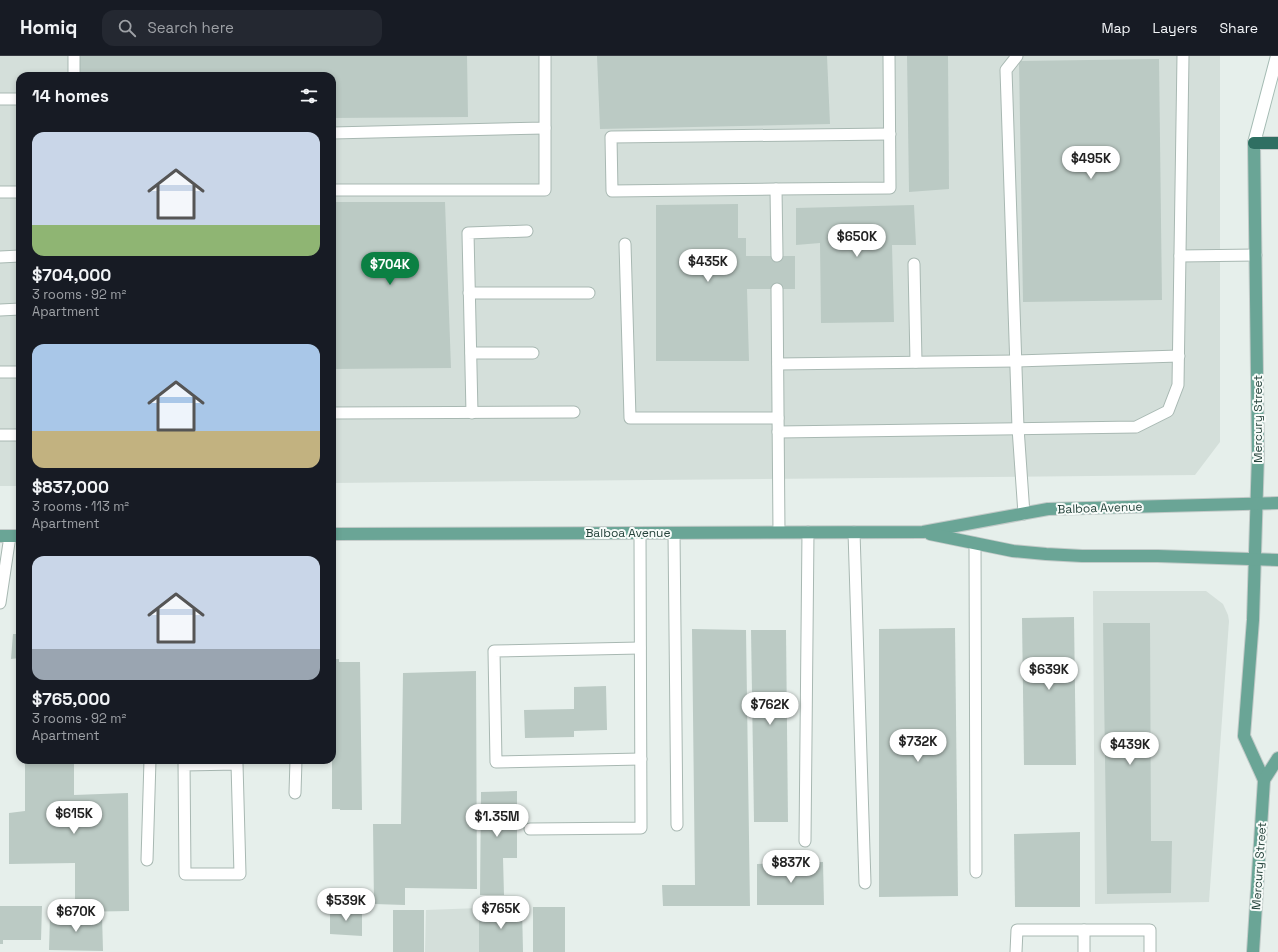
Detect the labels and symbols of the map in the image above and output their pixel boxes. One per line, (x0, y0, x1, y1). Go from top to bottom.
pin: $495K (1063, 146, 1119, 180)
pin: $650K (829, 224, 885, 258)
pin: $435K (680, 249, 736, 283)
pin: $704K (362, 252, 418, 286)
street label: Mercury Street (1250, 375, 1266, 463)
street label: Balboa Avenue (1057, 499, 1143, 517)
street label: Balboa Avenue (585, 525, 671, 541)
pin: $639K (1021, 657, 1077, 691)
pin: $762K (742, 692, 798, 726)
pin: $732K (890, 729, 946, 763)
pin: $439K (1102, 732, 1158, 766)
pin: $615K (46, 801, 102, 835)
pin: $1.35M (464, 804, 530, 838)
street label: Mercury Street (1248, 822, 1270, 910)
pin: $837K (763, 850, 819, 884)
pin: $539K (318, 888, 374, 922)
pin: $765K (473, 896, 529, 930)
pin: $670K (48, 899, 104, 933)

